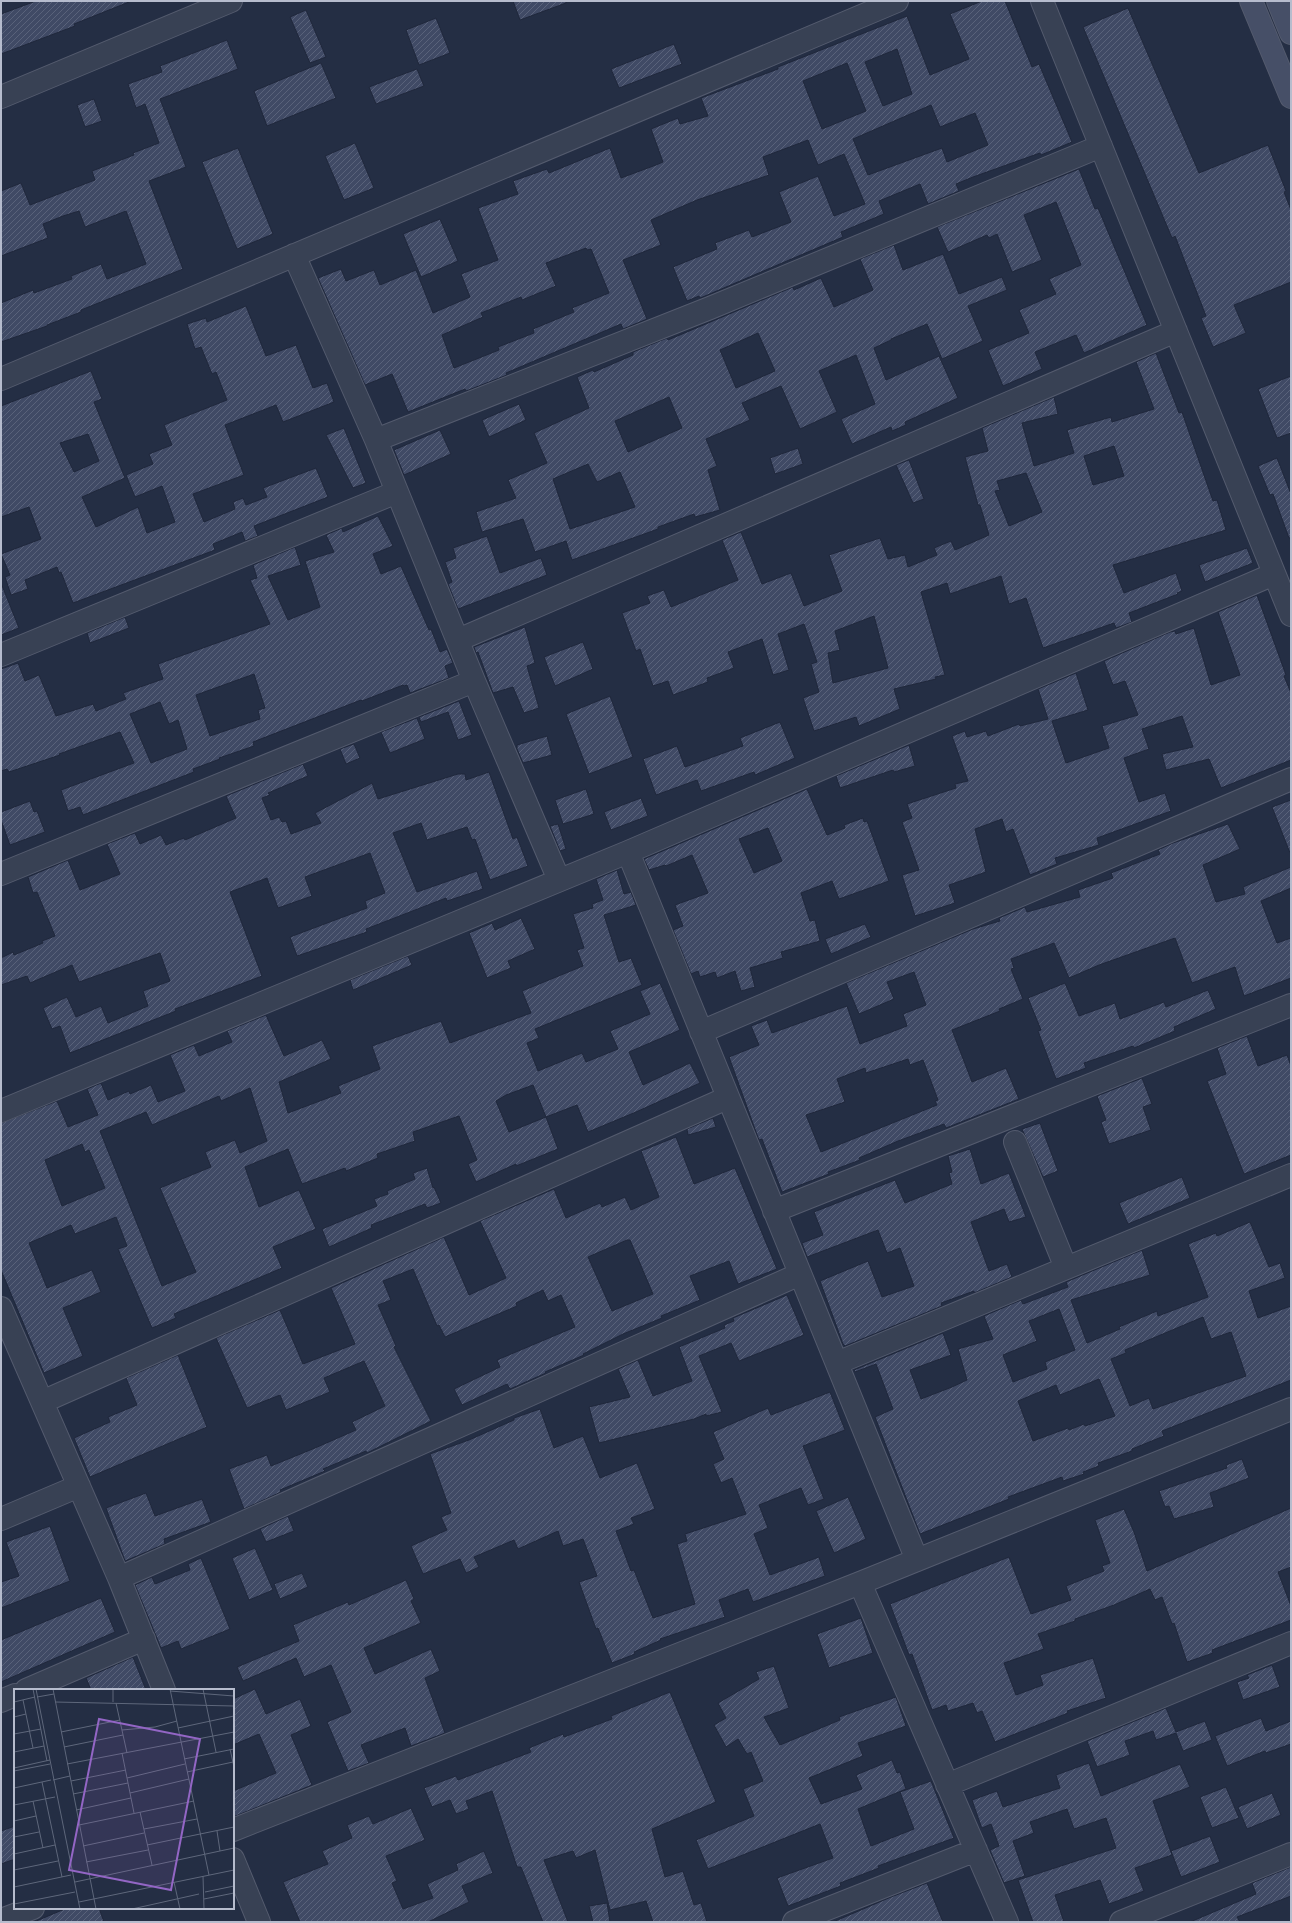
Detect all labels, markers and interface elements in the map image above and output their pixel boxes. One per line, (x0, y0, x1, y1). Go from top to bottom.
inset map (14, 1689, 234, 1909)

